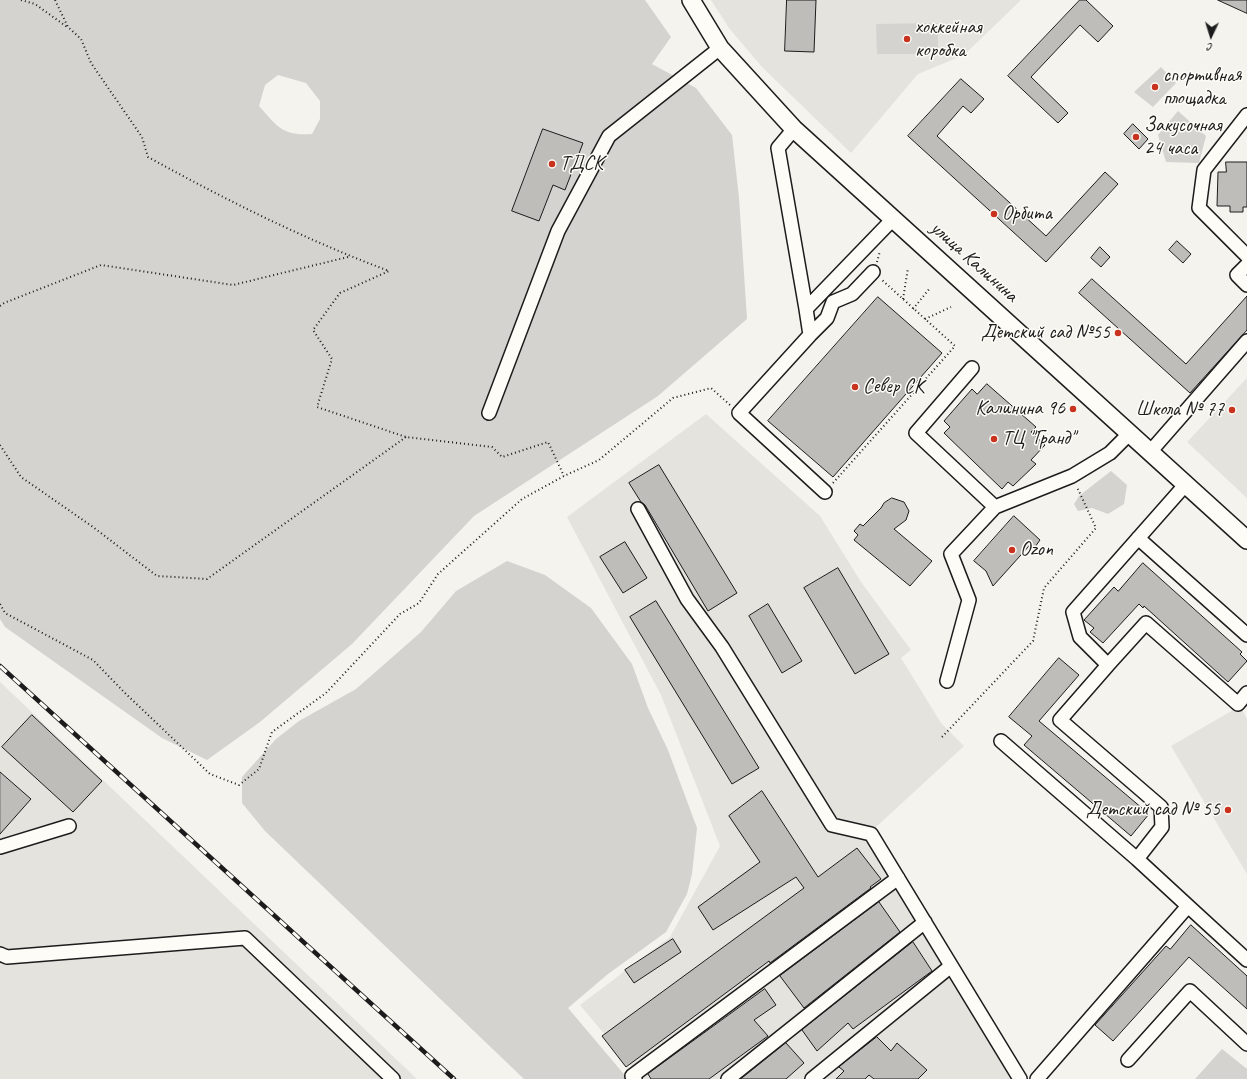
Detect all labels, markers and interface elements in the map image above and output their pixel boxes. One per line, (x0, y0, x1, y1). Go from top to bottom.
place label: хоккейная коробка (915, 16, 982, 63)
north arrow (1191, 16, 1231, 56)
marker: хоккейная коробка (902, 34, 912, 44)
text: С (1207, 41, 1213, 55)
place label: спортивная площадка (1163, 64, 1242, 111)
marker: спортивная площадка (1150, 82, 1160, 92)
place label: Закусочная 24 часа (1144, 114, 1222, 161)
marker: Закусочная 24 часа (1131, 132, 1141, 142)
place label: ТДСК (560, 152, 603, 176)
marker: ТДСК (547, 159, 557, 169)
place label: Орбита (1002, 202, 1052, 226)
marker: Орбита (989, 209, 999, 219)
street label: улица Калинина (925, 216, 1023, 308)
place label: Детский сад №55 (981, 321, 1110, 345)
marker: Детский сад №55 (1113, 328, 1123, 338)
place label: Север СК (863, 375, 924, 399)
marker: Север СК (850, 382, 860, 392)
place label: Калинина 96 (976, 397, 1065, 421)
place label: Школа № 77 (1136, 398, 1224, 422)
marker: Калинина 96 (1068, 404, 1078, 414)
marker: Школа № 77 (1227, 405, 1237, 415)
place label: ТЦ "Гранд" (1002, 427, 1075, 451)
marker: ТЦ "Гранд" (989, 434, 999, 444)
place label: Ozon (1020, 538, 1053, 562)
marker: Ozon (1007, 545, 1017, 555)
place label: Детский сад № 55 (1086, 798, 1220, 822)
marker: Детский сад № 55 (1223, 805, 1233, 815)

